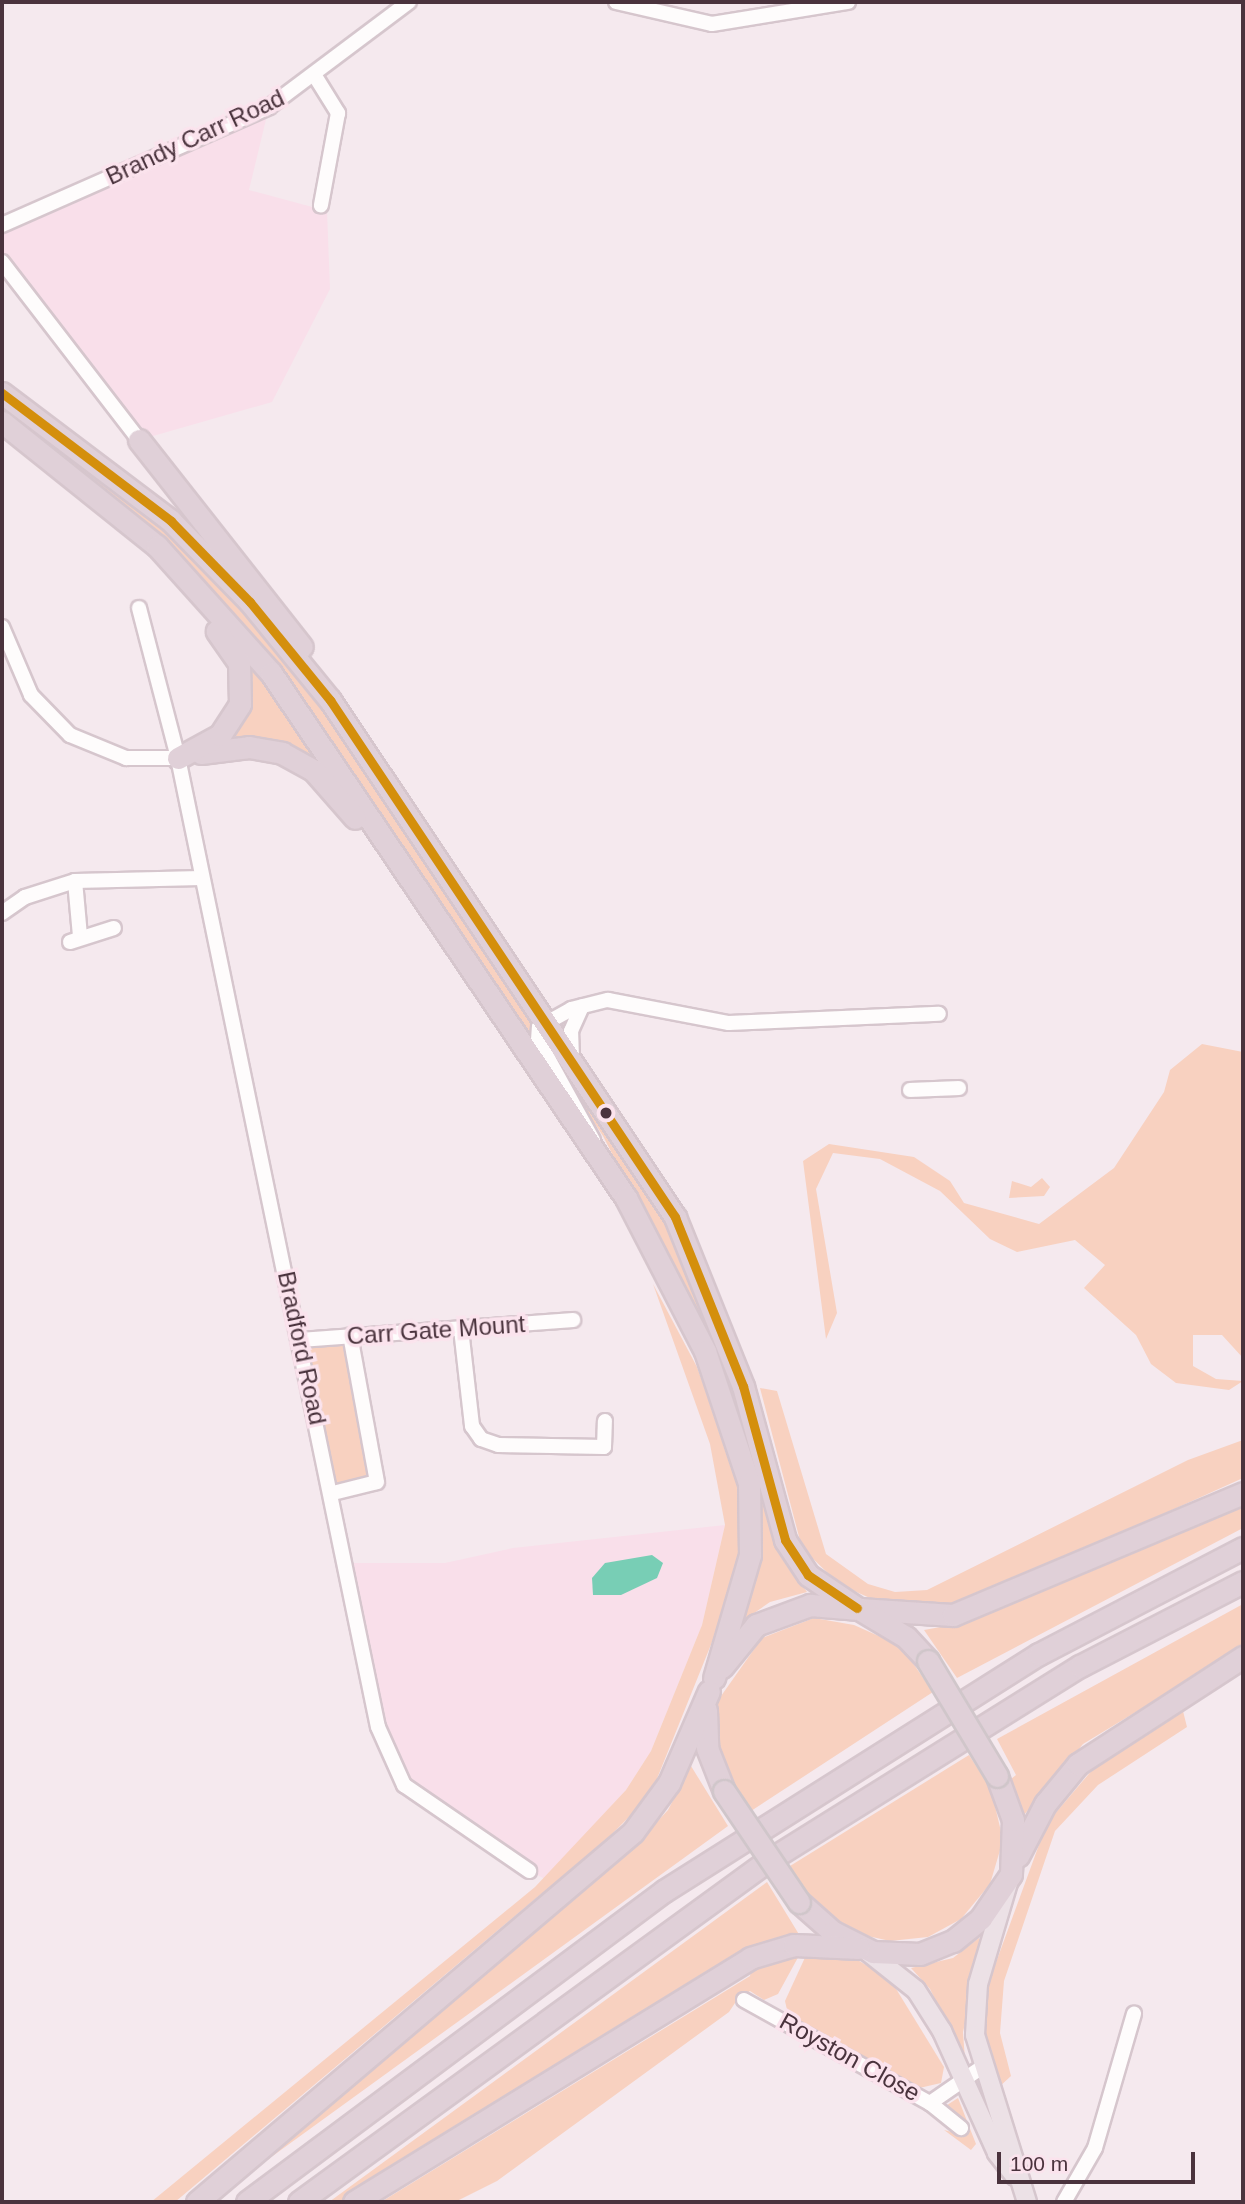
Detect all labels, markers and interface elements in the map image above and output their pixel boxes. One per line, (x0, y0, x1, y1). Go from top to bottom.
street label: Brandy Carr Road (101, 83, 289, 191)
unlabelled marker (599, 1106, 613, 1120)
street label: Bradford Road (272, 1269, 332, 1427)
street label: Carr Gate Mount (346, 1309, 526, 1351)
street label: Royston Close (775, 2007, 925, 2107)
scale bar (1000, 2138, 1198, 2182)
text: 100 m (1010, 2152, 1068, 2175)

